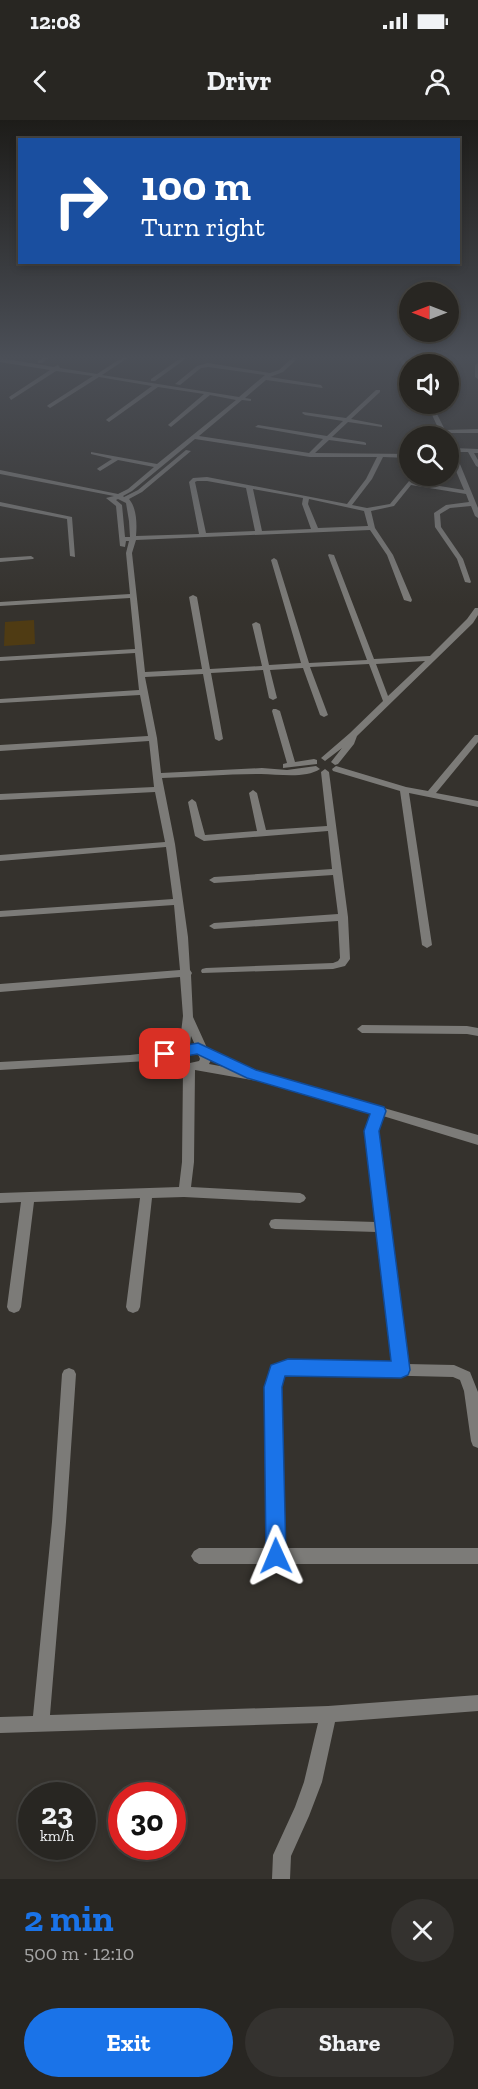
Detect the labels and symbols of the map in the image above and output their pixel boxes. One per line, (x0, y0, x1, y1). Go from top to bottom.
north arrow (399, 282, 459, 342)
pin (139, 1028, 190, 1079)
position arrow (244, 1524, 308, 1588)
speed limit sign: 30 (108, 1782, 186, 1860)

